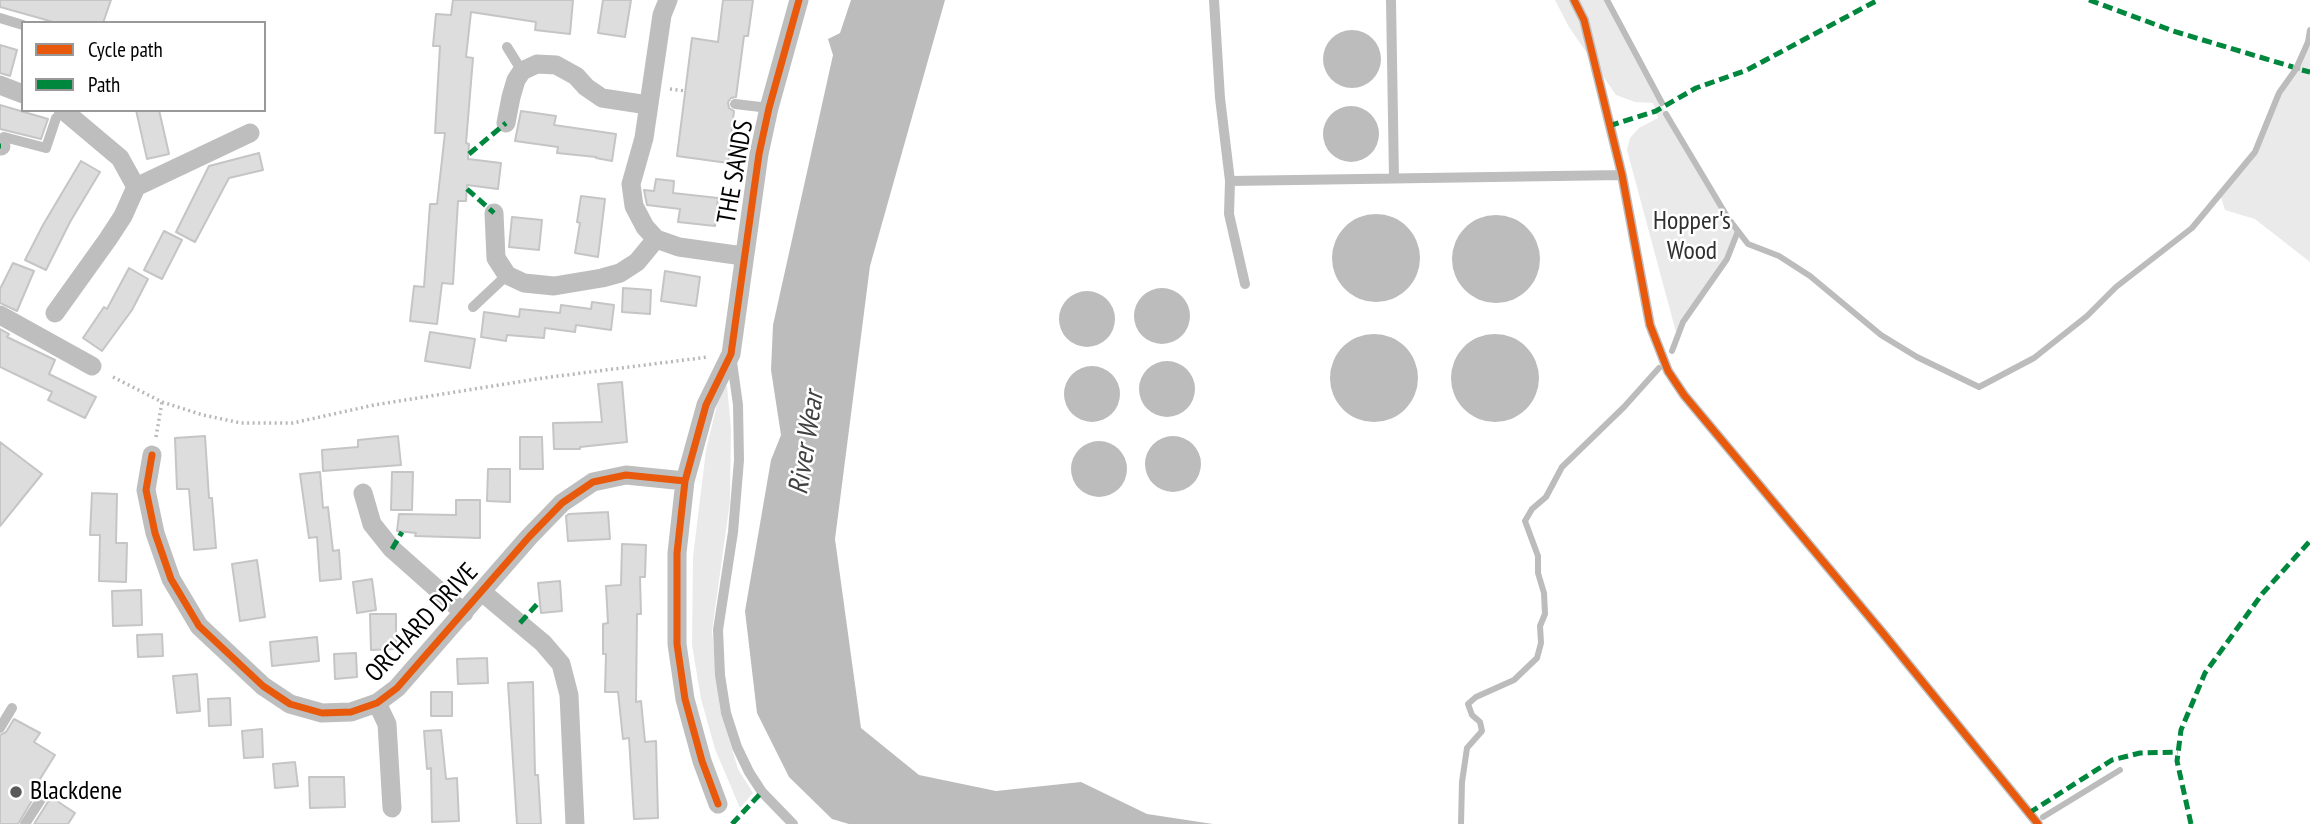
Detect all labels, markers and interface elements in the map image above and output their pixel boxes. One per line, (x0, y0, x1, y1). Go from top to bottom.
legend (21, 21, 266, 112)
text: Cycle path (88, 36, 163, 63)
text: Path (88, 71, 120, 98)
street label: THE SANDS (712, 118, 760, 226)
park label: Hopper's Wood (1653, 206, 1731, 268)
water label: River Wear (782, 389, 832, 497)
street label: ORCHARD DRIVE (359, 557, 485, 689)
place label: Blackdene (30, 776, 122, 808)
marker: Blackdene (8, 784, 24, 800)

